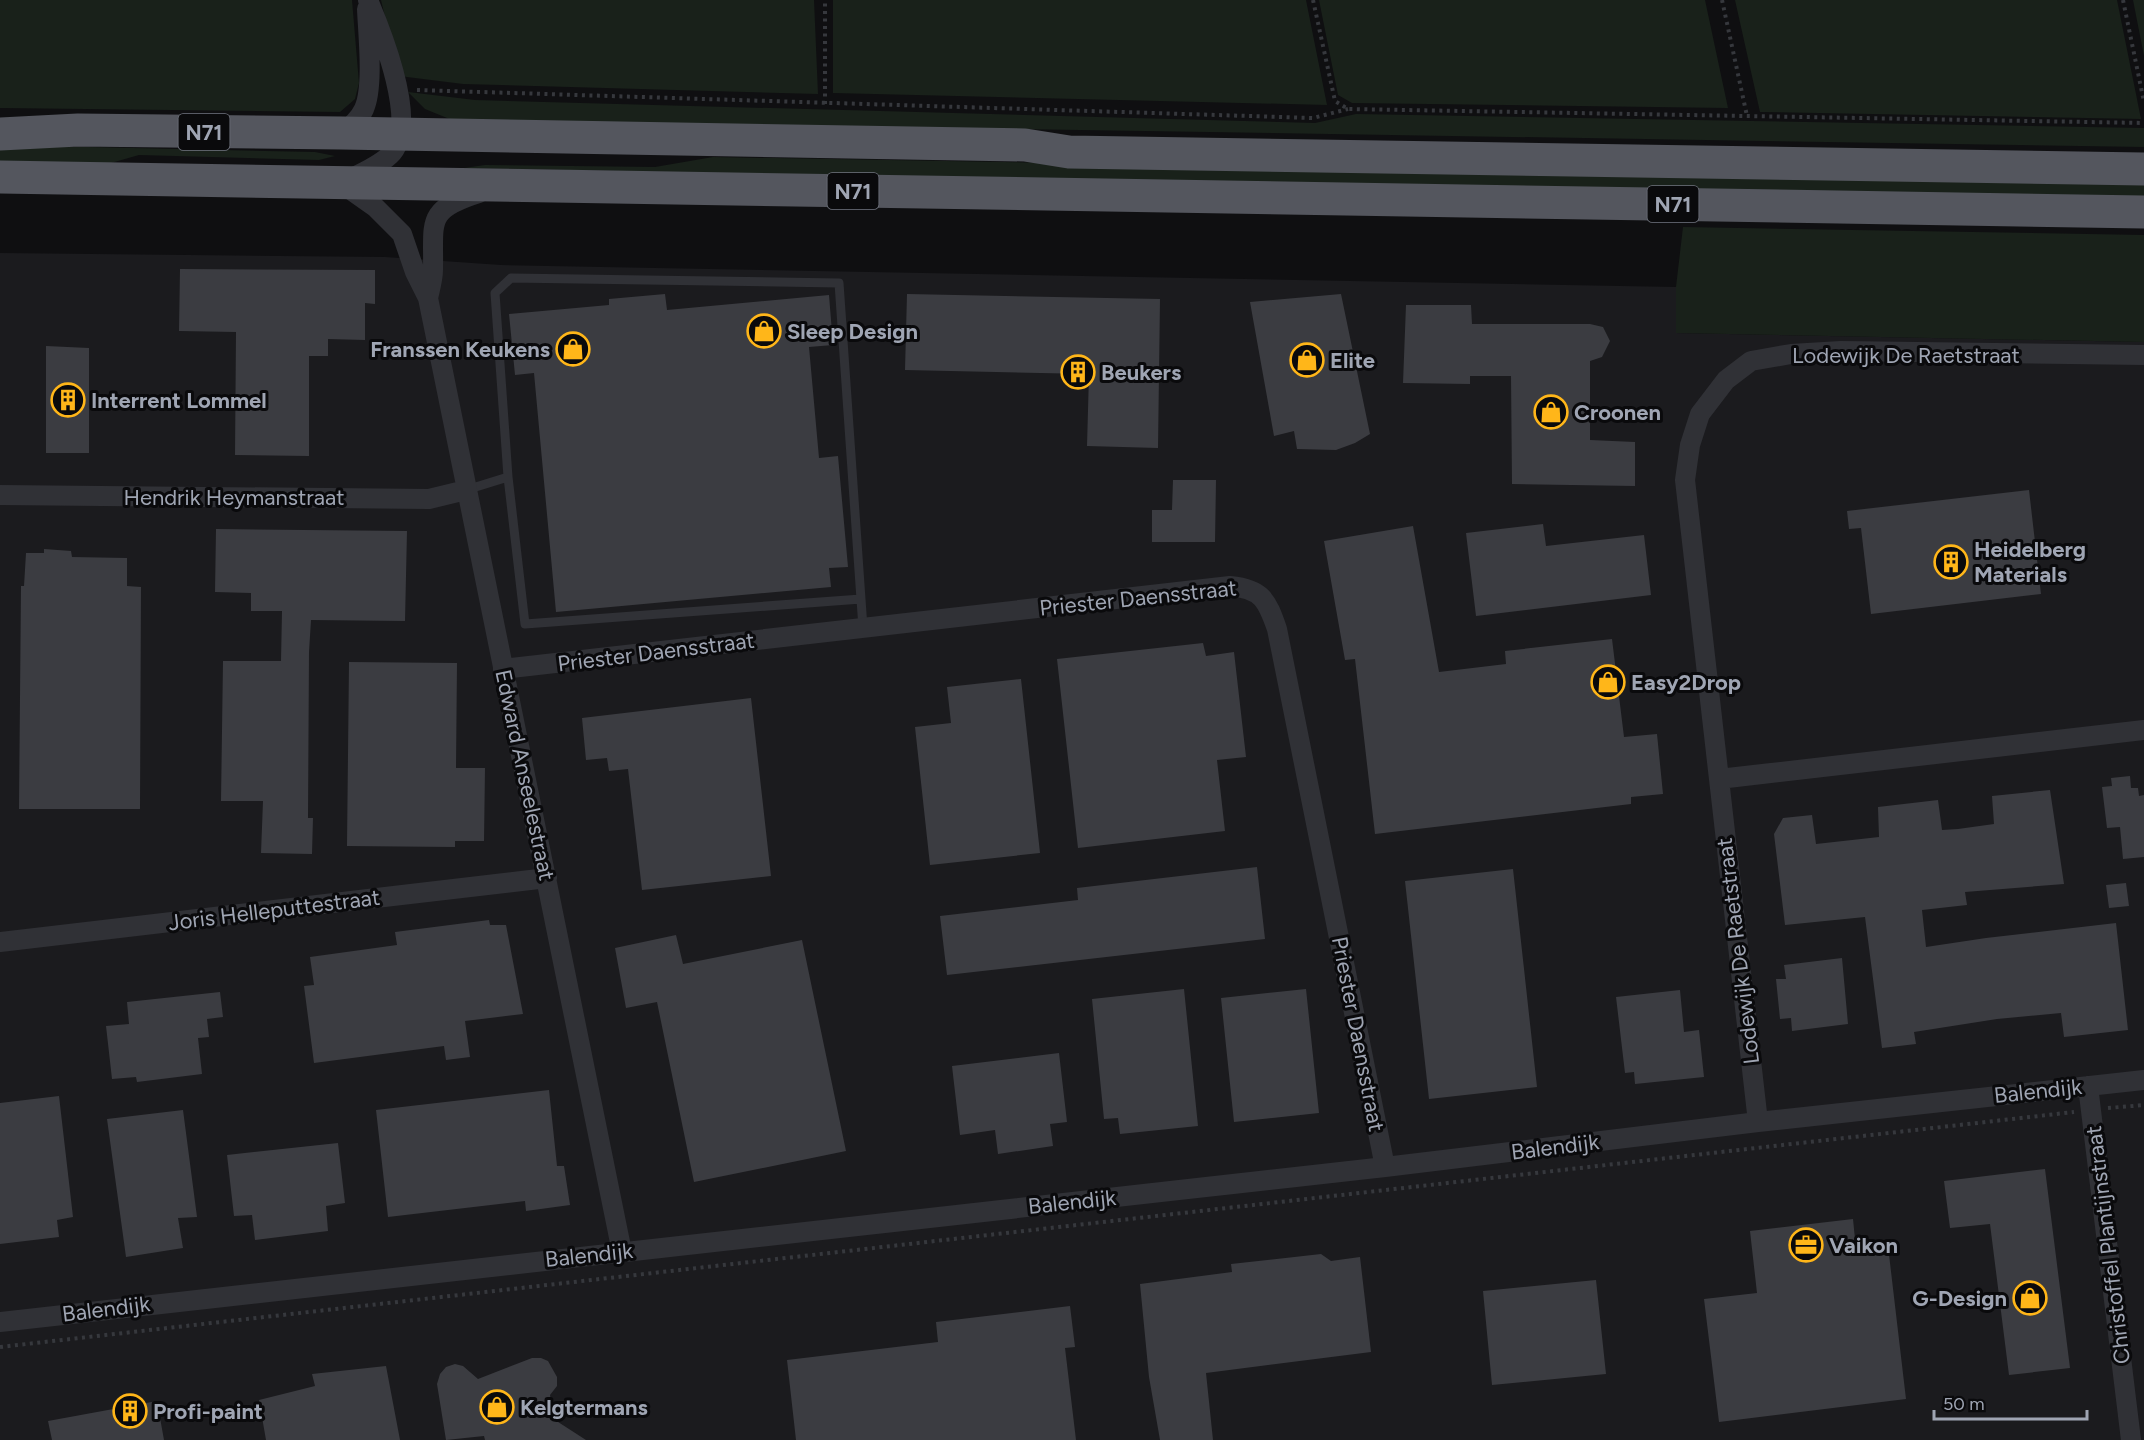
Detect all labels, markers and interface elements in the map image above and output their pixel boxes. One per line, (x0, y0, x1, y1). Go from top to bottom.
road number: N71 (178, 114, 230, 150)
road number: N71 (828, 173, 878, 209)
road number: N71 (1648, 186, 1698, 222)
shop icon: Sleep Design (746, 313, 782, 349)
place label: Sleep Design (787, 318, 918, 345)
shop icon: Franssen Keukens (555, 331, 591, 367)
place label: Franssen Keukens (370, 336, 550, 363)
shop icon: Elite (1289, 342, 1325, 378)
street label: Lodewijk De Raetstraat (1792, 342, 2020, 369)
place label: Elite (1330, 347, 1375, 374)
building icon: Beukers (1060, 354, 1096, 390)
place label: Beukers (1101, 359, 1181, 386)
building icon: Interrent Lommel (50, 382, 86, 418)
place label: Interrent Lommel (91, 387, 267, 414)
shop icon: Croonen (1533, 394, 1569, 430)
place label: Croonen (1574, 399, 1661, 426)
street label: Hendrik Heymanstraat (123, 484, 345, 511)
place label: Heidelberg Materials (1974, 536, 2086, 588)
building icon: Heidelberg Materials (1933, 544, 1969, 580)
street label: Priester Daensstraat (1038, 574, 1238, 622)
street label: Priester Daensstraat (556, 627, 756, 677)
shop icon: Easy2Drop (1590, 664, 1626, 700)
street label: Edward Anseelestraat (489, 667, 561, 883)
place label: Easy2Drop (1631, 669, 1741, 696)
street label: Lodewijk De Raetstraat (1711, 836, 1765, 1066)
street label: Joris Helleputtestraat (167, 884, 381, 936)
street label: Priester Daensstraat (1326, 934, 1390, 1134)
street label: Balendijk (1993, 1073, 2084, 1109)
street label: Christoffel Plantijnstraat (2080, 1124, 2136, 1366)
street label: Balendijk (1509, 1128, 1601, 1166)
street label: Balendijk (1027, 1184, 1118, 1220)
office icon: Vaikon (1788, 1227, 1824, 1263)
place label: Vaikon (1829, 1232, 1898, 1259)
street label: Balendijk (544, 1237, 635, 1273)
shop icon: G-Design (2012, 1280, 2048, 1316)
place label: G-Design (1912, 1285, 2007, 1312)
street label: Balendijk (60, 1290, 152, 1328)
scale bar (1934, 1383, 2087, 1421)
shop icon: Kelgtermans (479, 1389, 515, 1425)
building icon: Profi-paint (112, 1393, 148, 1429)
text: 50 m (1943, 1393, 1985, 1415)
place label: Kelgtermans (520, 1394, 648, 1421)
place label: Profi-paint (153, 1398, 263, 1425)

